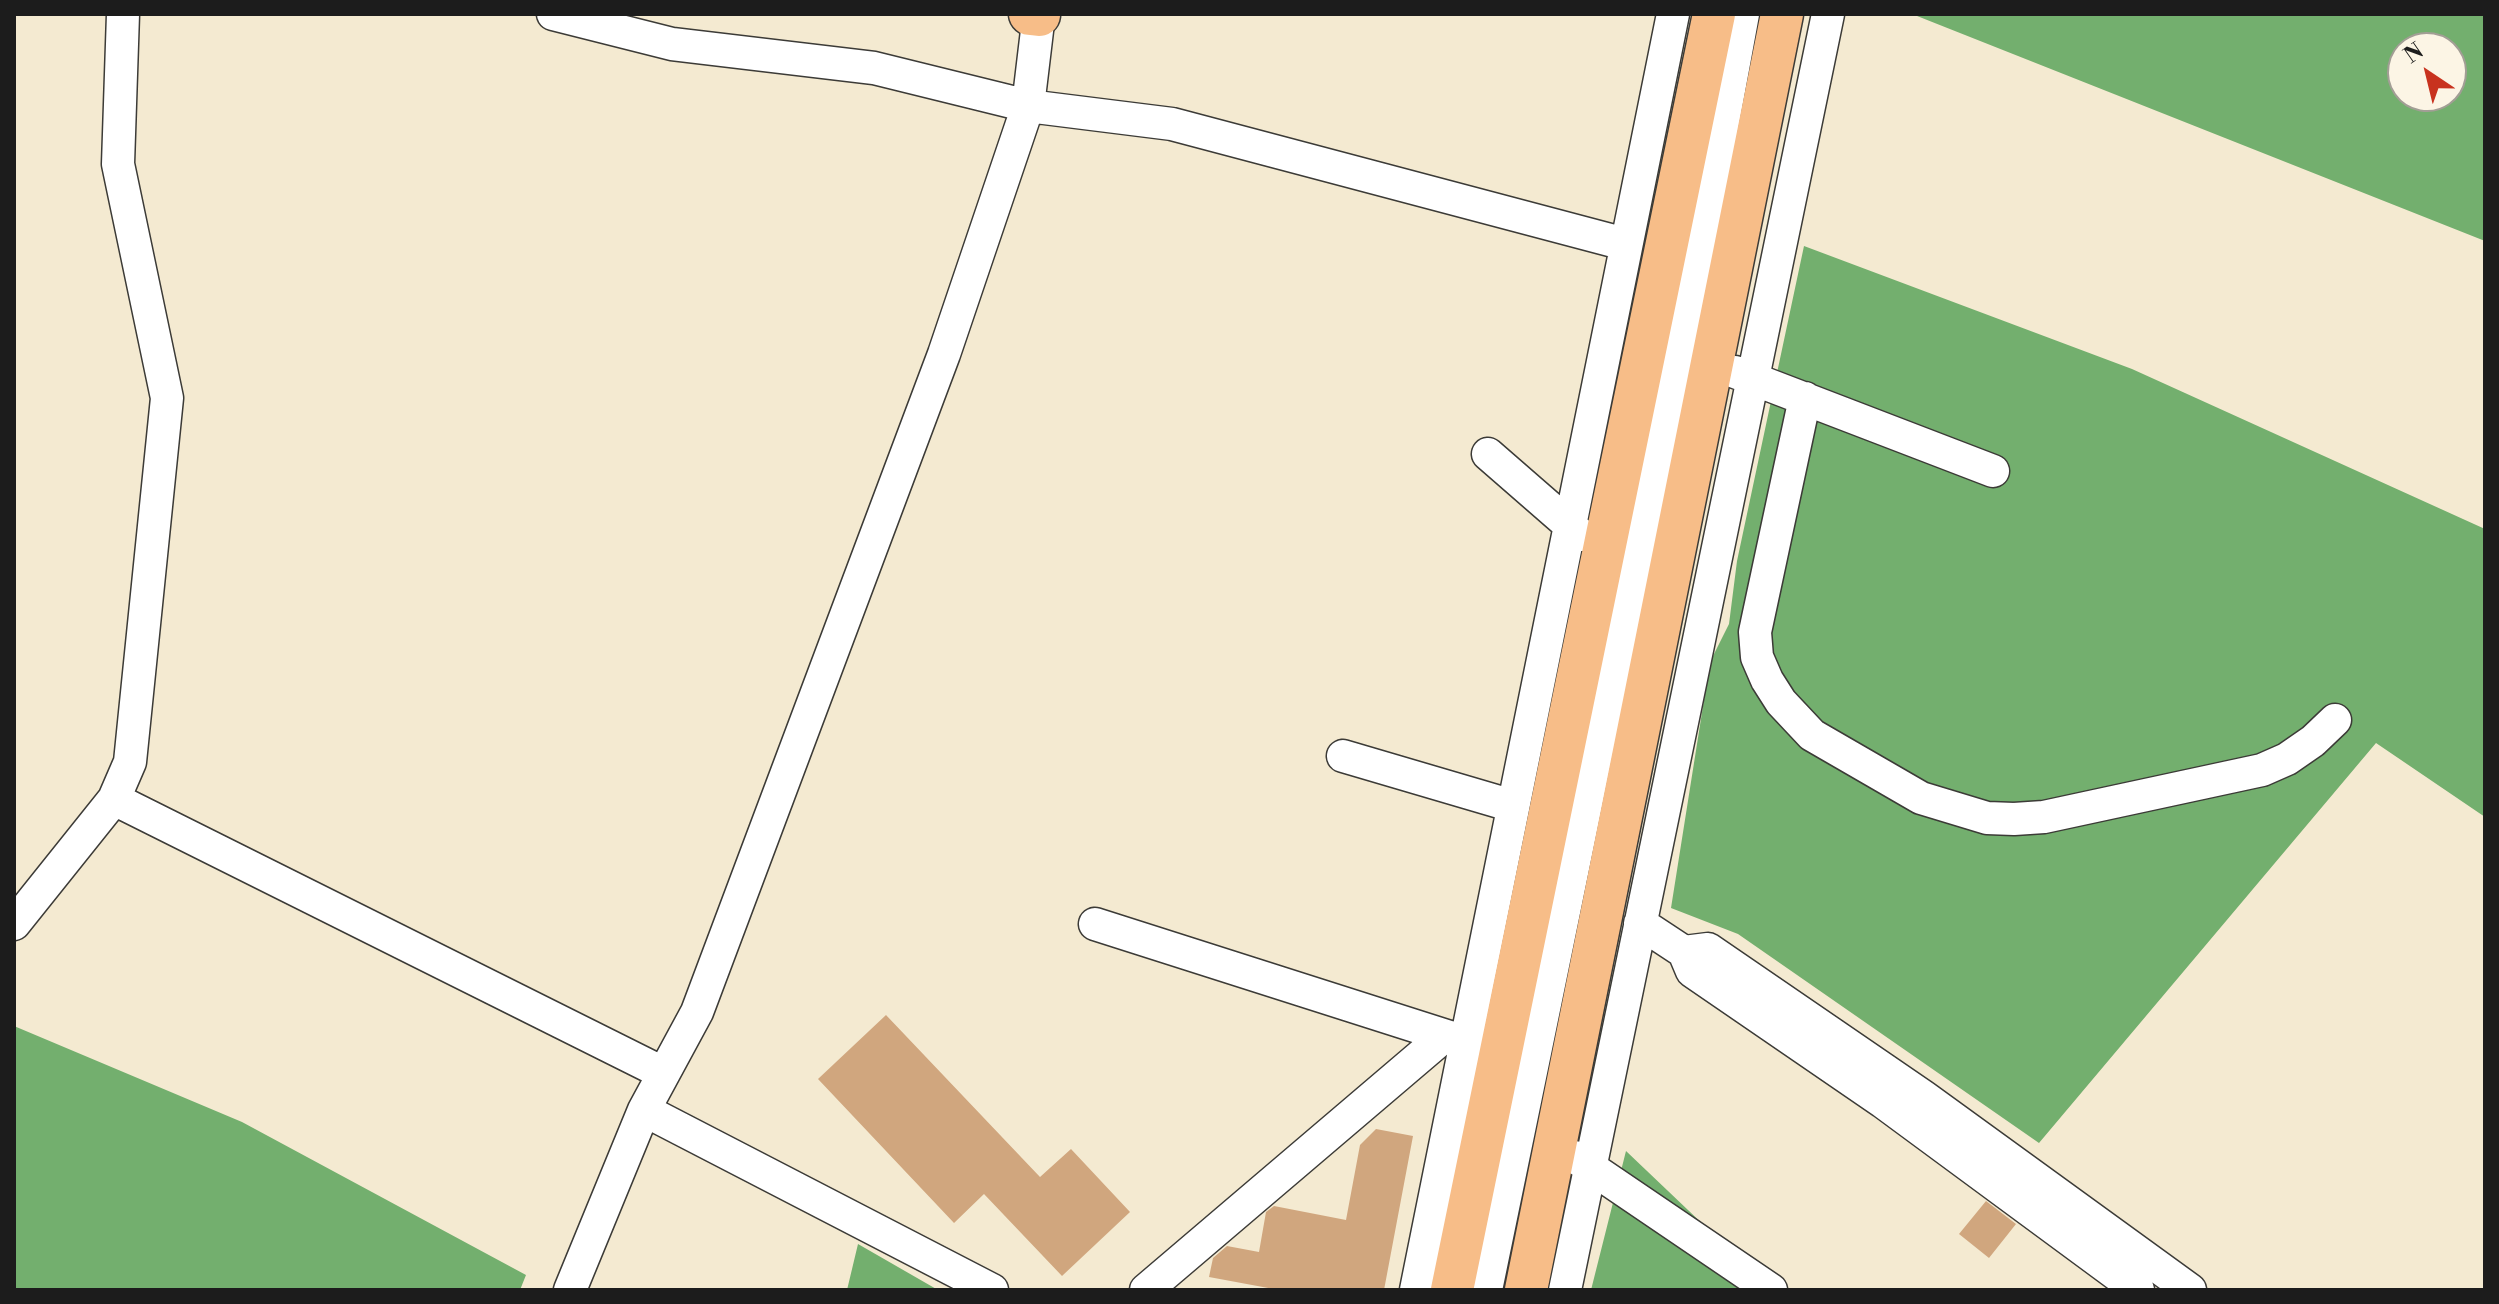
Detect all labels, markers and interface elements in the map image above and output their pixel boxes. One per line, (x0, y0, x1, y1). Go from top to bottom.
north arrow (2387, 32, 2467, 112)
text: N (2399, 38, 2429, 70)

